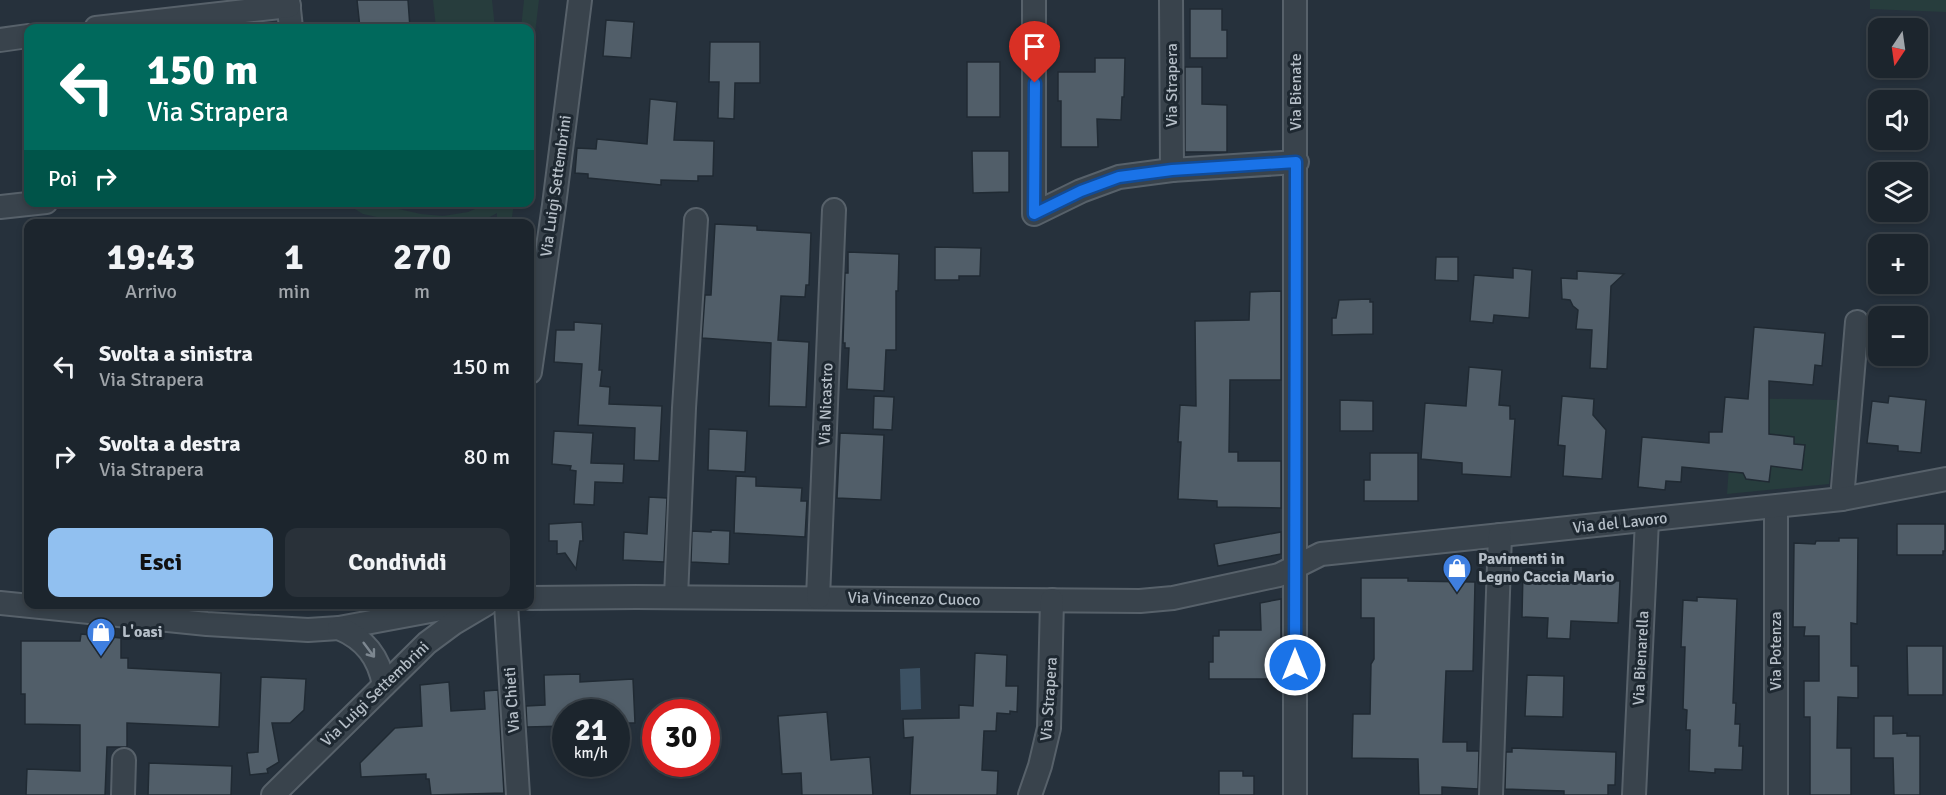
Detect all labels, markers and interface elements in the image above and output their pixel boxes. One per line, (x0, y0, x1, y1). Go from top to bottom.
north arrow (1868, 18, 1928, 78)
map controls (1868, 18, 1928, 366)
pin (1009, 21, 1060, 83)
icon: arrive (1018, 30, 1051, 63)
street label: Via Strapera (1162, 43, 1182, 127)
text: 150 m (147, 45, 258, 96)
icon: left (48, 48, 126, 126)
street label: Via Bienate (1286, 53, 1306, 131)
button: sound (1868, 90, 1928, 150)
text: Via Strapera (147, 96, 289, 129)
street label: Via Luigi Settembrini (536, 114, 576, 258)
icon: right (89, 162, 122, 195)
button: layers (1868, 162, 1928, 222)
text: Poi (48, 165, 77, 192)
button: + (1868, 234, 1928, 294)
text: 19:43 (107, 235, 195, 280)
text: 1 (284, 235, 304, 280)
text: 270 (393, 235, 451, 280)
text: Arrivo (125, 279, 177, 304)
text: min (278, 279, 310, 304)
text: m (414, 279, 430, 304)
button: − (1868, 306, 1928, 366)
text: Svolta a sinistra (99, 340, 253, 367)
icon: left (48, 350, 81, 383)
text: 150 m (452, 353, 510, 380)
street label: Via Nicastro (815, 362, 837, 446)
text: Via Strapera (99, 367, 204, 392)
text: Svolta a destra (99, 430, 240, 457)
icon: right (48, 440, 81, 473)
text: 80 m (464, 443, 510, 470)
text: Via Strapera (99, 457, 204, 482)
street label: Via del Lavoro (1572, 508, 1668, 538)
button: Esci (48, 528, 273, 597)
button: Condividi (285, 528, 510, 597)
place label: Pavimenti in Legno Caccia Mario (1478, 549, 1614, 587)
shop icon: Pavimenti in Legno Caccia Mario (1441, 552, 1473, 594)
street label: Via Vincenzo Cuoco (847, 588, 981, 610)
street label: Via Bienarella (1629, 610, 1653, 706)
street label: Via Potenza (1766, 611, 1786, 691)
shop icon: L'oasi (85, 616, 117, 658)
place label: L'oasi (122, 622, 163, 642)
position arrow (1263, 633, 1327, 697)
street label: Via Luigi Settembrini (317, 637, 433, 751)
one-way arrow (363, 642, 376, 658)
street label: Via Strapera (1036, 656, 1062, 742)
street label: Via Chieti (500, 666, 524, 734)
speed limit sign: 30 (642, 699, 720, 777)
text: 21 (575, 712, 607, 749)
text: km/h (574, 744, 608, 762)

